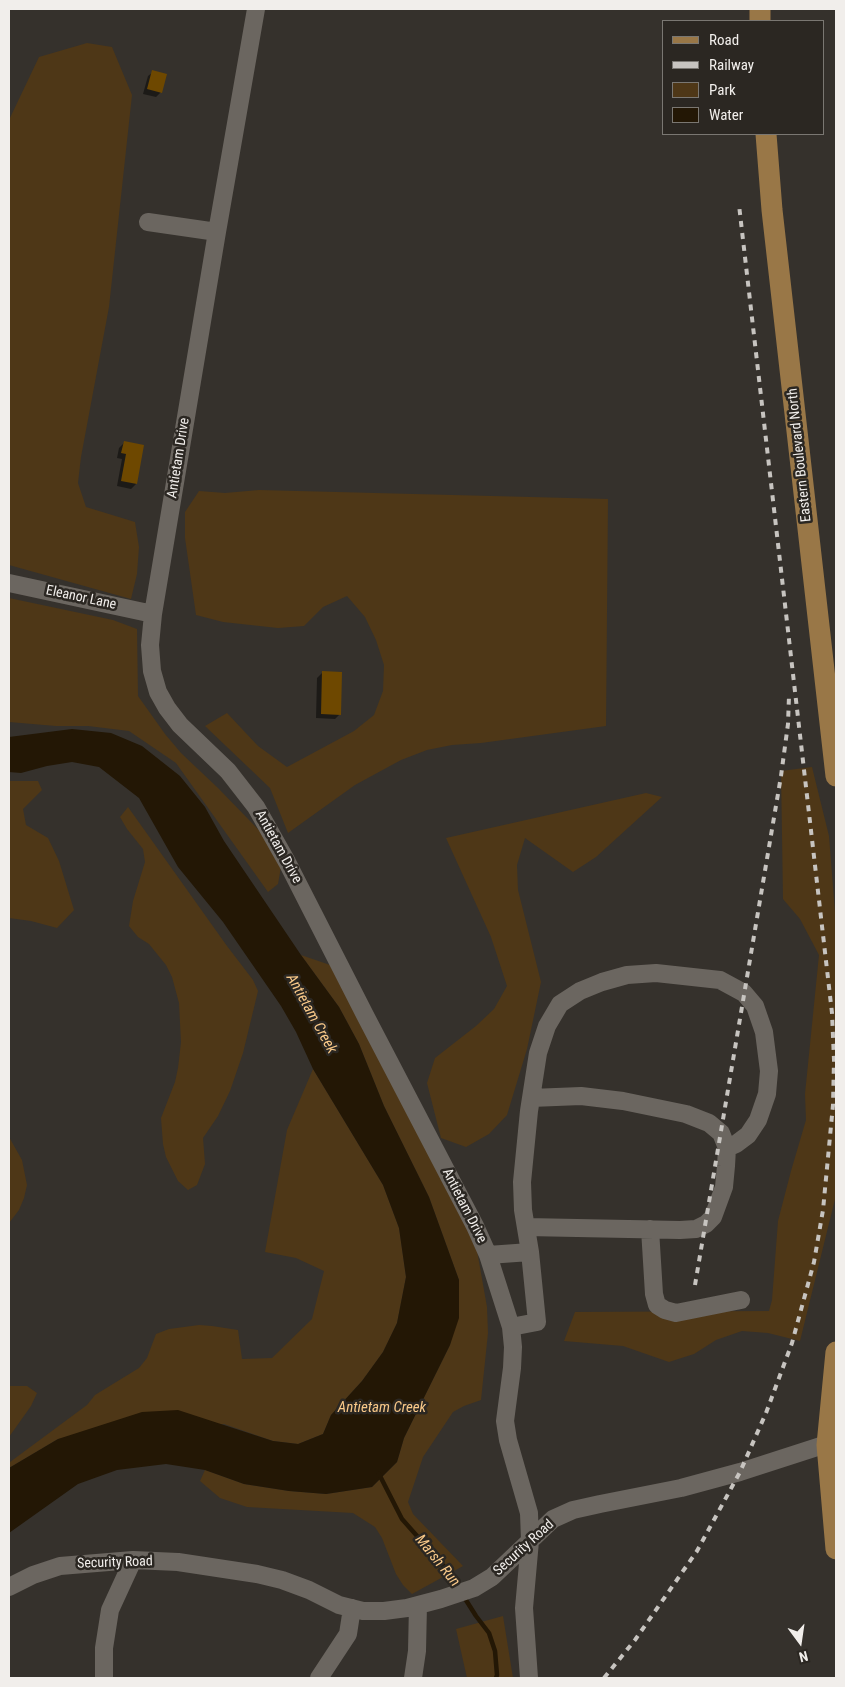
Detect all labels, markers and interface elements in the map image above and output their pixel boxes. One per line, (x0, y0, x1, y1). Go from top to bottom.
legend (662, 20, 825, 135)
text: Road (709, 31, 739, 49)
text: Railway (709, 56, 754, 74)
text: Park (709, 81, 736, 99)
text: Water (709, 106, 743, 124)
street label: Eastern Boulevard North (785, 387, 815, 523)
street label: Antietam Drive (164, 417, 194, 499)
street label: Eleanor Lane (44, 582, 118, 614)
street label: Antietam Drive (251, 807, 305, 887)
water label: Antietam Creek (282, 971, 340, 1057)
street label: Antietam Drive (438, 1166, 490, 1246)
water label: Antietam Creek (338, 1399, 426, 1417)
street label: Security Road (490, 1516, 558, 1580)
water label: Marsh Run (411, 1532, 463, 1590)
street label: Security Road (77, 1553, 153, 1573)
north arrow (775, 1617, 825, 1667)
text: N (798, 1648, 810, 1665)

